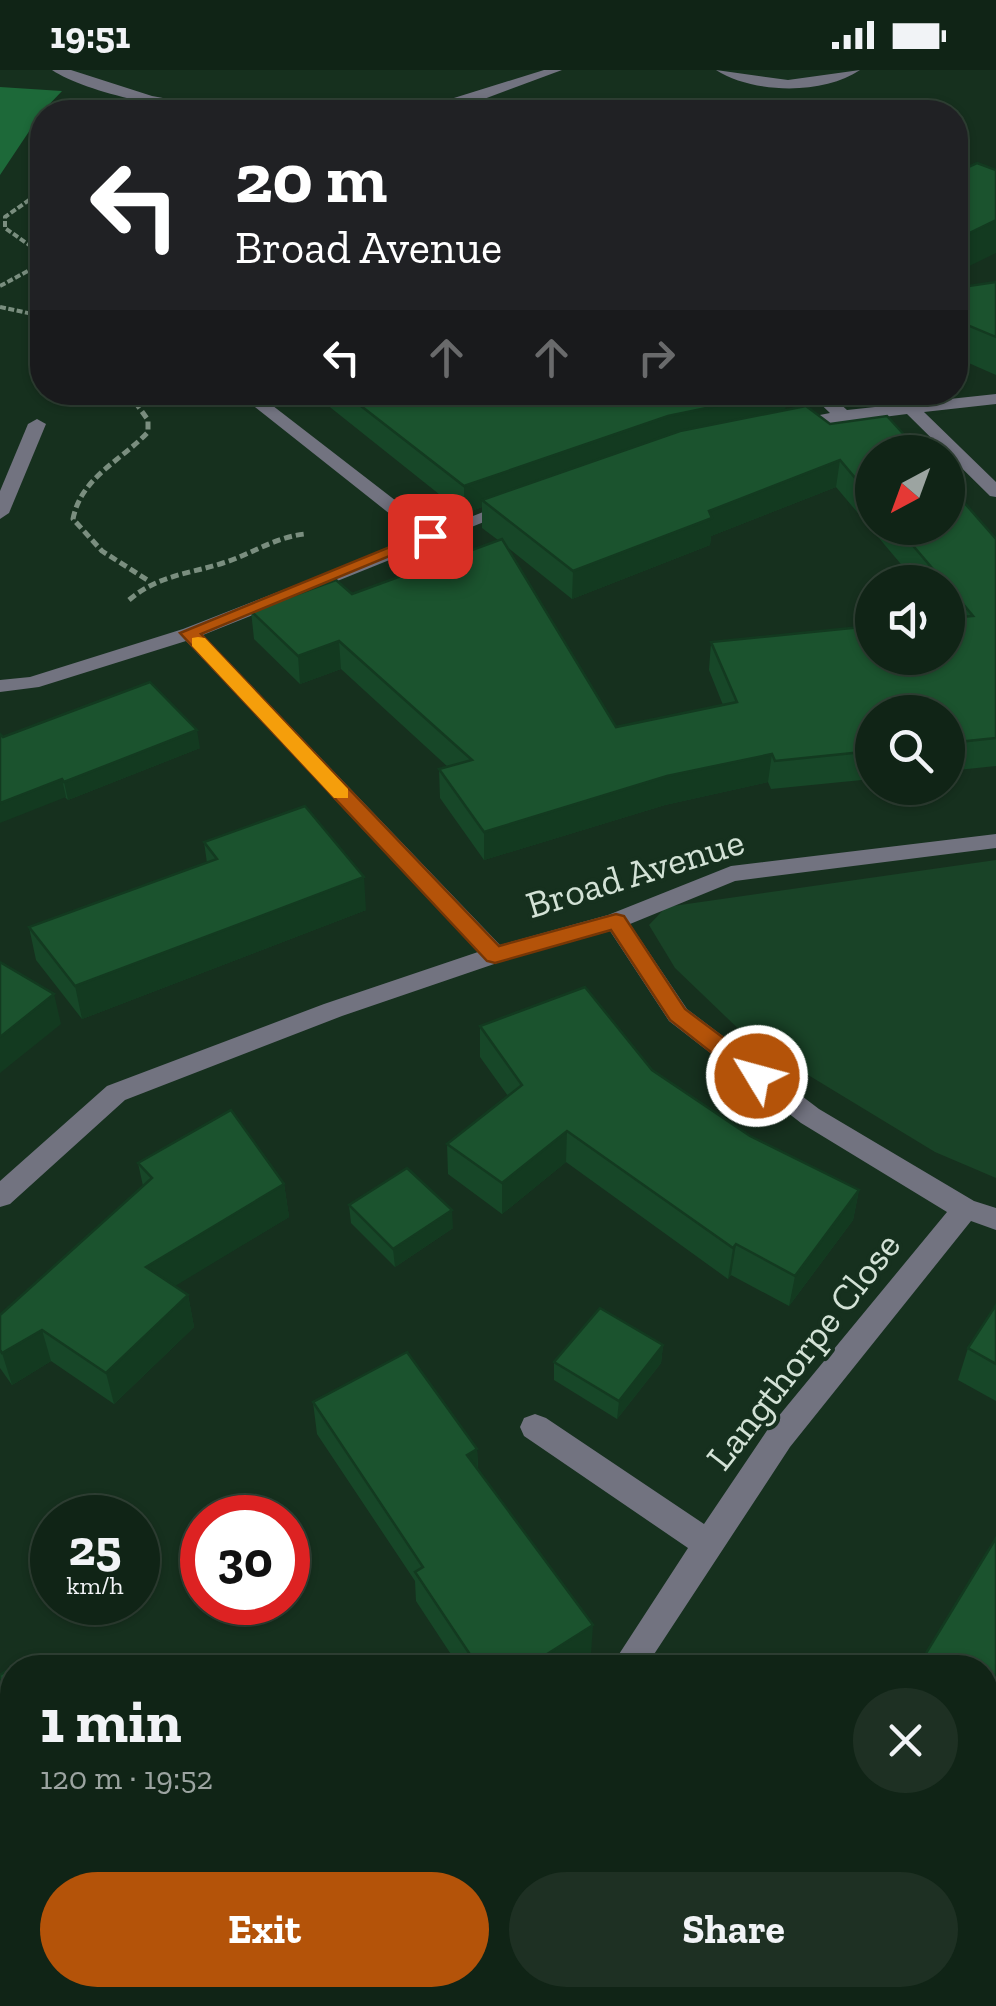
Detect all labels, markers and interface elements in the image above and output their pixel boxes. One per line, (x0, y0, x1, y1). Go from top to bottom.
text: 19:51 (50, 12, 130, 58)
text: 20 m (235, 136, 387, 220)
icon: left (70, 140, 200, 270)
text: Broad Avenue (235, 221, 502, 275)
icon: left (314, 330, 369, 385)
icon: ahead (419, 330, 474, 385)
icon: ahead (524, 330, 579, 385)
icon: right (629, 330, 684, 385)
north arrow (855, 435, 965, 545)
map controls (855, 435, 965, 805)
pin (388, 494, 473, 579)
icon: arrive (403, 509, 458, 564)
button: sound (855, 565, 965, 675)
button: search (855, 695, 965, 805)
street label: Broad Avenue (520, 818, 750, 928)
position arrow (705, 1024, 809, 1128)
street label: Langthorpe Close (696, 1223, 910, 1479)
speed limit sign: 30 (180, 1495, 310, 1625)
text: 25 (69, 1518, 121, 1578)
text: km/h (66, 1570, 124, 1600)
text: 1 min (40, 1685, 182, 1757)
button: close (853, 1688, 958, 1793)
text: 120 m · 19:52 (40, 1759, 213, 1797)
button: Exit (40, 1872, 489, 1987)
button: Share (509, 1872, 958, 1987)

